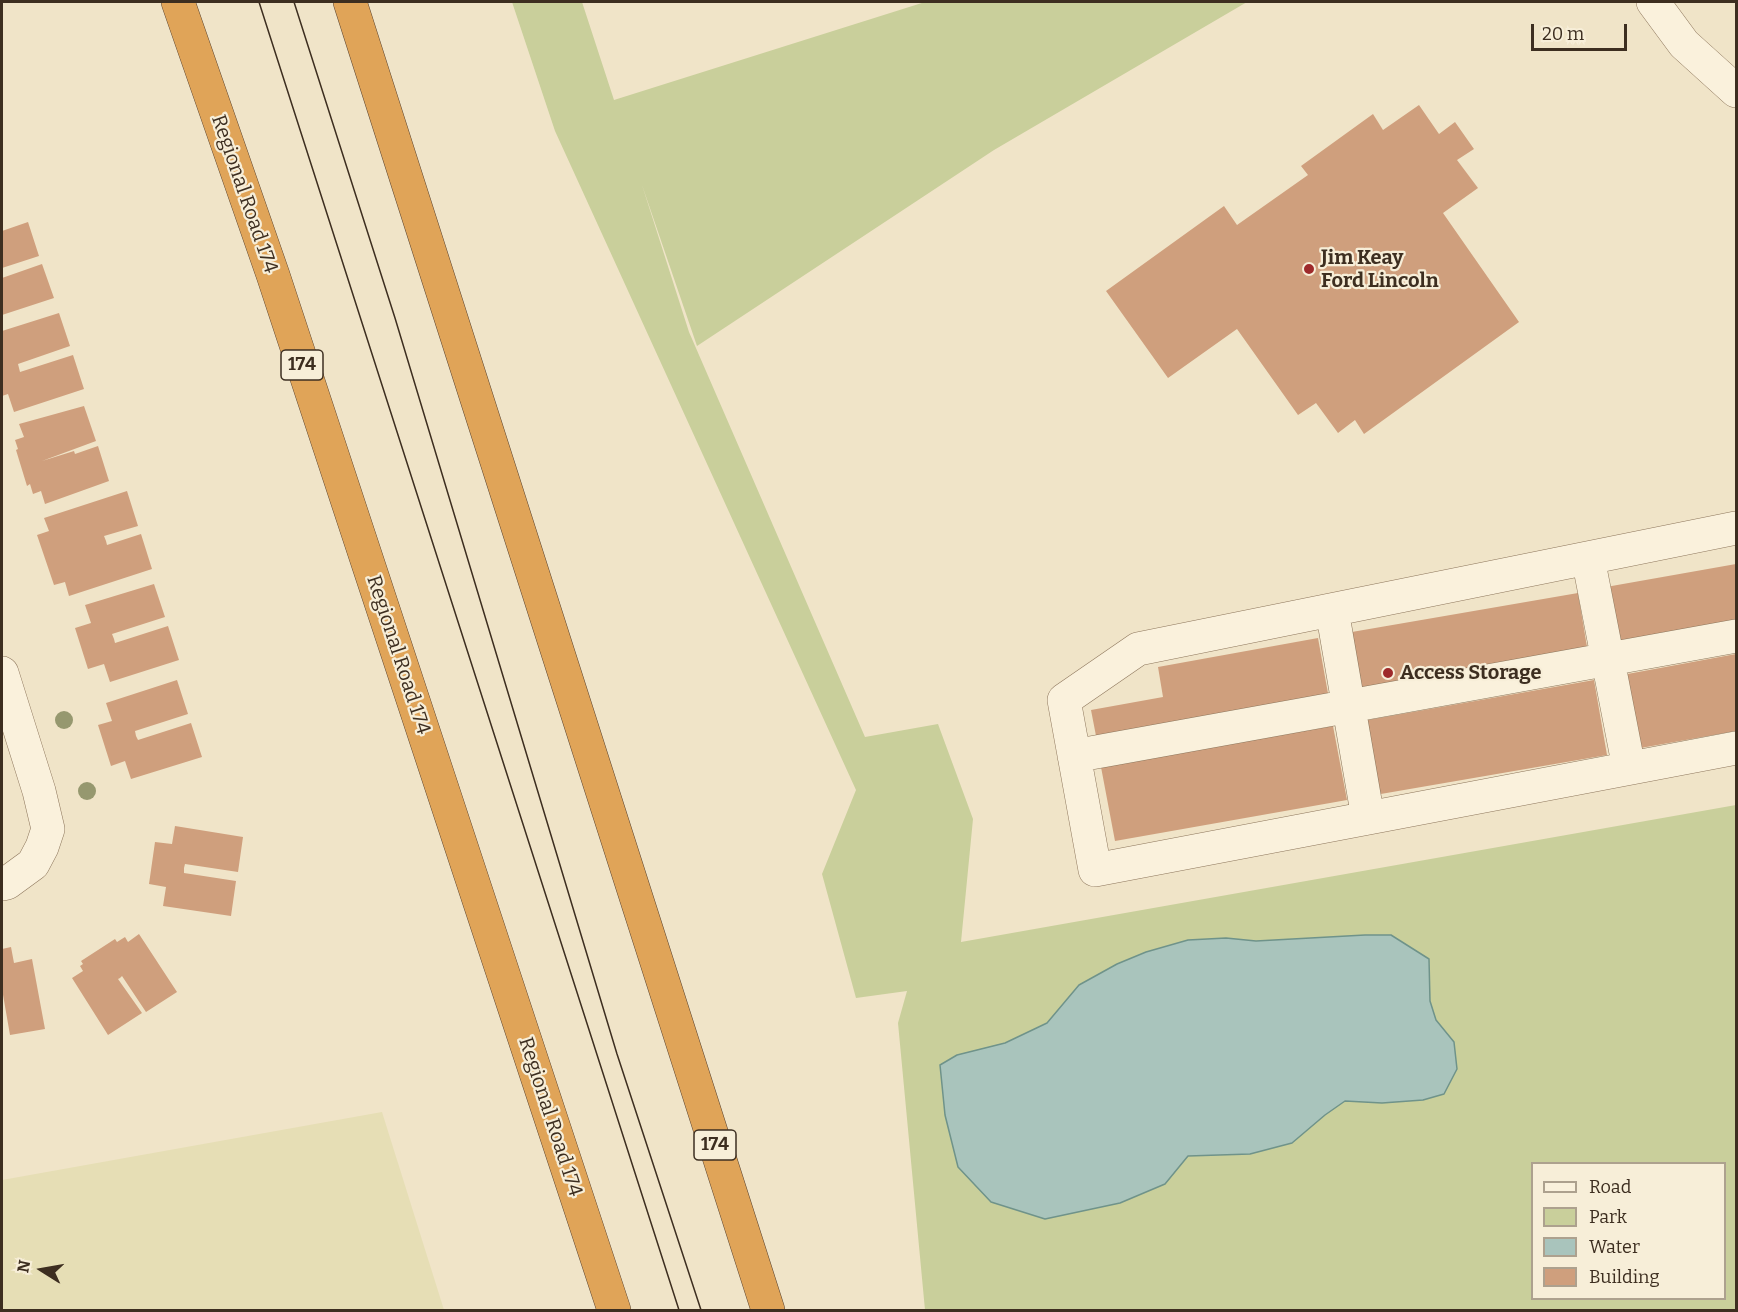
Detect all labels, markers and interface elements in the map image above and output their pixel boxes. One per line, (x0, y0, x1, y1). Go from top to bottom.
scale bar (1534, 12, 1630, 50)
text: 20 m (1542, 23, 1584, 45)
street label: Regional Road 174 (206, 112, 282, 276)
place label: Jim Keay Ford Lincoln (1321, 246, 1439, 293)
marker: Jim Keay Ford Lincoln (1302, 262, 1316, 276)
road number: 174 (281, 350, 323, 380)
street label: Regional Road 174 (361, 572, 435, 738)
place label: Access Storage (1400, 661, 1541, 685)
marker: Access Storage (1381, 666, 1395, 680)
street label: Regional Road 174 (513, 1034, 587, 1200)
road number: 174 (694, 1130, 736, 1160)
legend (1531, 1162, 1726, 1300)
text: Road (1589, 1176, 1631, 1198)
text: Park (1589, 1206, 1627, 1228)
text: Water (1589, 1236, 1640, 1258)
north arrow (12, 1240, 72, 1300)
text: N (13, 1259, 34, 1274)
text: Building (1589, 1266, 1660, 1288)

